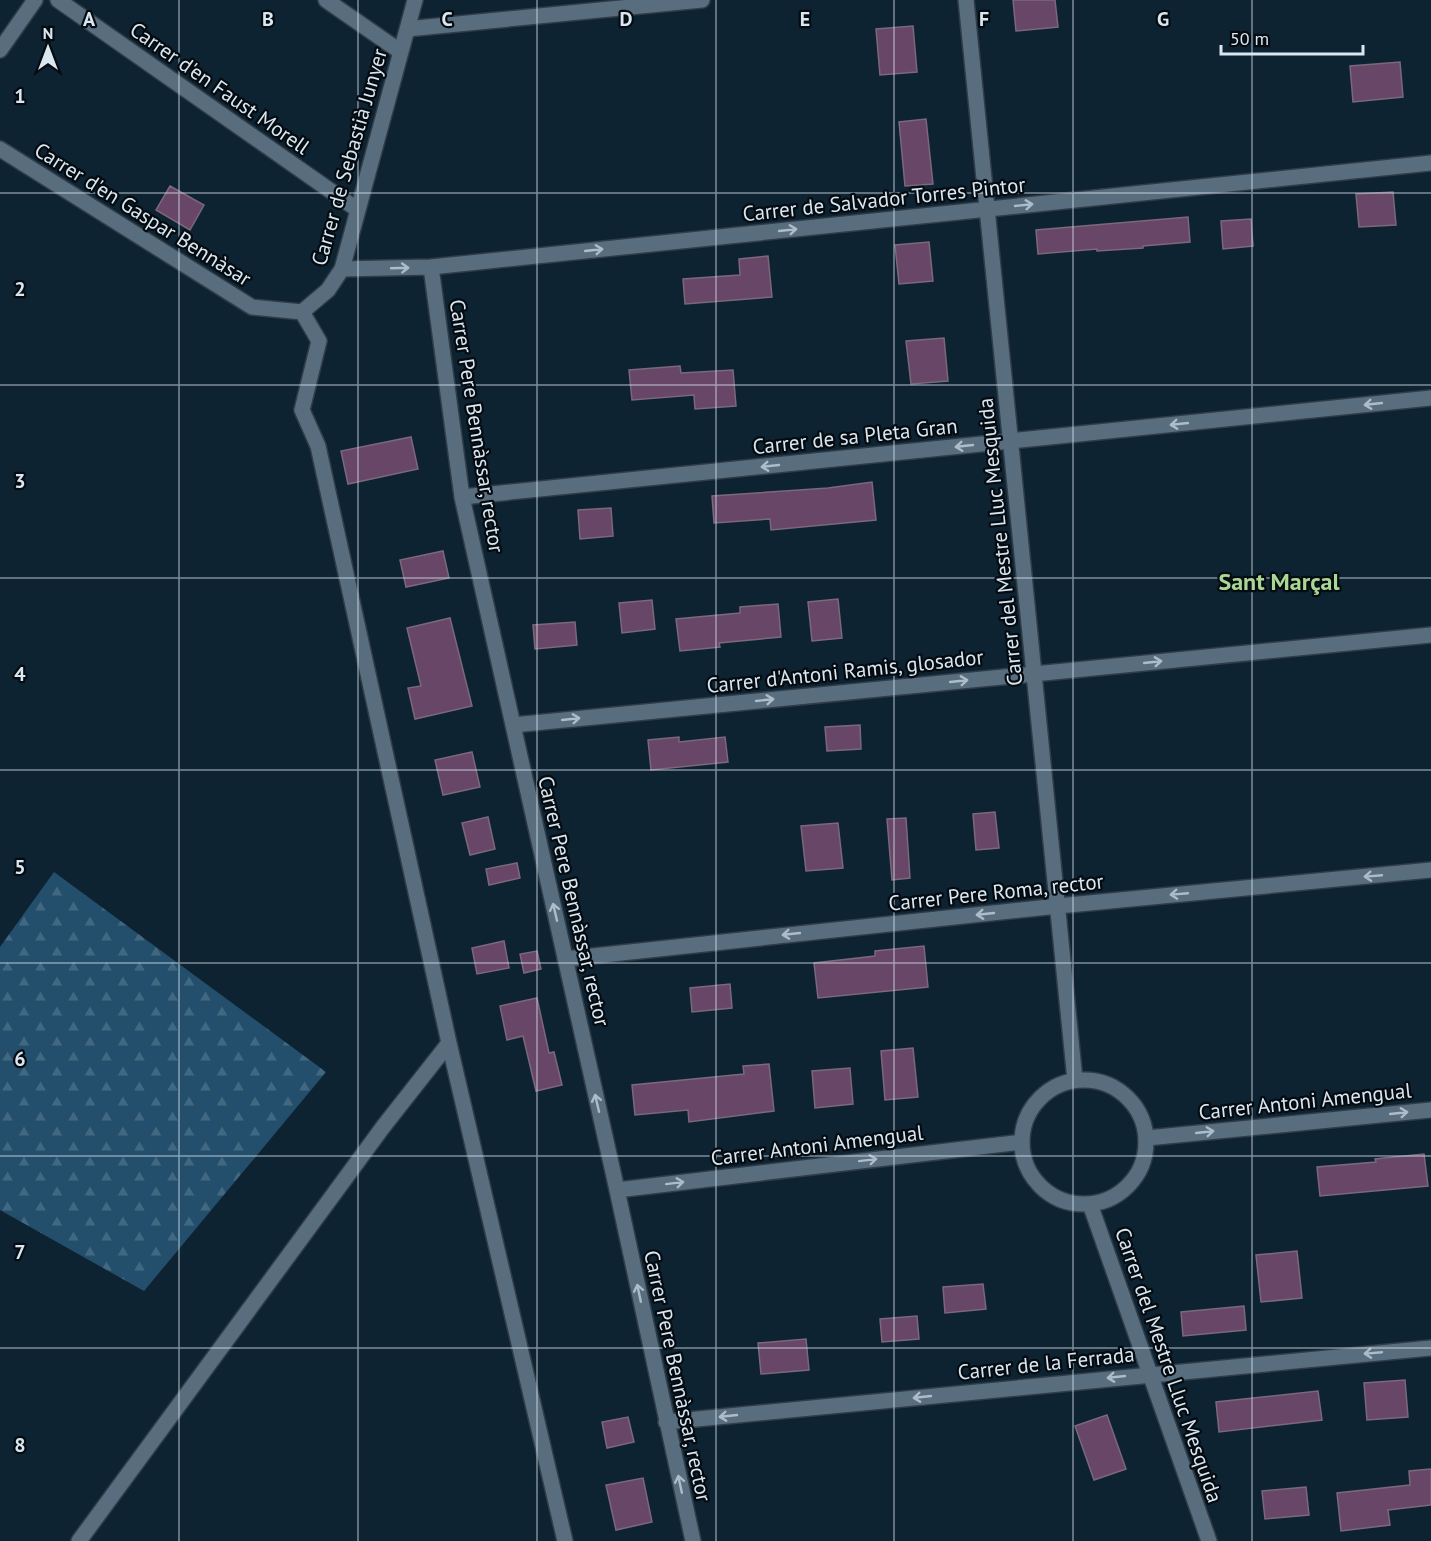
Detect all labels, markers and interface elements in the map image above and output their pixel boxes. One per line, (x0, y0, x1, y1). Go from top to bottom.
text: A (83, 6, 96, 32)
text: B (262, 6, 274, 32)
text: C (441, 6, 453, 32)
text: D (620, 6, 633, 32)
text: E (800, 6, 810, 32)
text: F (979, 6, 989, 32)
text: G (1157, 6, 1169, 32)
street label: Carrer d'en Faust Morell (125, 16, 315, 160)
north arrow (18, 18, 78, 78)
scale bar (1221, 18, 1364, 56)
text: N (43, 23, 53, 43)
text: 50 m (1230, 27, 1269, 50)
street label: Carrer de Sebastià Junyer (305, 45, 393, 269)
text: 1 (14, 83, 26, 109)
street label: Carrer d'en Gaspar Bennàsar (30, 136, 256, 292)
street label: Carrer de Salvador Torres Pintor (741, 171, 1027, 227)
one-way arrow (1013, 200, 1033, 211)
one-way arrow (778, 224, 798, 235)
one-way arrow (584, 244, 604, 255)
one-way arrow (390, 262, 410, 274)
text: 2 (14, 276, 26, 302)
street label: Carrer Pere Bennàssar, rector (444, 297, 510, 555)
street label: Carrer del Mestre Lluc Mesquida (971, 397, 1029, 687)
one-way arrow (1363, 399, 1383, 410)
street label: Carrer de sa Pleta Gran (751, 412, 959, 460)
one-way arrow (1169, 419, 1189, 430)
one-way arrow (955, 441, 974, 452)
one-way arrow (761, 461, 780, 472)
text: 3 (14, 468, 26, 494)
district label: Sant Marçal (1218, 566, 1340, 597)
street label: Carrer d'Antoni Ramis, glosador (705, 643, 985, 699)
one-way arrow (1143, 656, 1163, 667)
text: 4 (14, 661, 26, 687)
one-way arrow (949, 675, 969, 686)
one-way arrow (755, 694, 775, 705)
one-way arrow (561, 713, 581, 724)
street label: Carrer Pere Bennàssar, rector (532, 773, 616, 1029)
text: 5 (14, 854, 26, 880)
street label: Carrer Pere Roma, rector (887, 867, 1105, 917)
one-way arrow (1363, 871, 1383, 882)
one-way arrow (1169, 889, 1189, 900)
one-way arrow (548, 903, 560, 922)
one-way arrow (975, 908, 995, 919)
one-way arrow (781, 929, 801, 940)
text: 6 (14, 1046, 26, 1072)
street label: Carrer Antoni Amengual (1197, 1076, 1413, 1126)
one-way arrow (591, 1094, 602, 1113)
one-way arrow (1389, 1107, 1408, 1118)
street label: Carrer Antoni Amengual (709, 1119, 925, 1171)
one-way arrow (1194, 1126, 1214, 1137)
one-way arrow (858, 1154, 878, 1165)
one-way arrow (664, 1177, 684, 1188)
street label: Carrer del Mestre Lluc Mesquida (1109, 1224, 1229, 1506)
text: 7 (14, 1239, 26, 1265)
street label: Carrer Pere Bennàssar, rector (638, 1248, 718, 1504)
one-way arrow (633, 1284, 644, 1304)
street label: Carrer de la Ferrada (956, 1340, 1136, 1386)
one-way arrow (1363, 1348, 1383, 1359)
one-way arrow (1106, 1372, 1126, 1383)
one-way arrow (912, 1392, 932, 1403)
one-way arrow (718, 1411, 738, 1422)
text: 8 (14, 1432, 26, 1458)
one-way arrow (674, 1475, 685, 1494)

